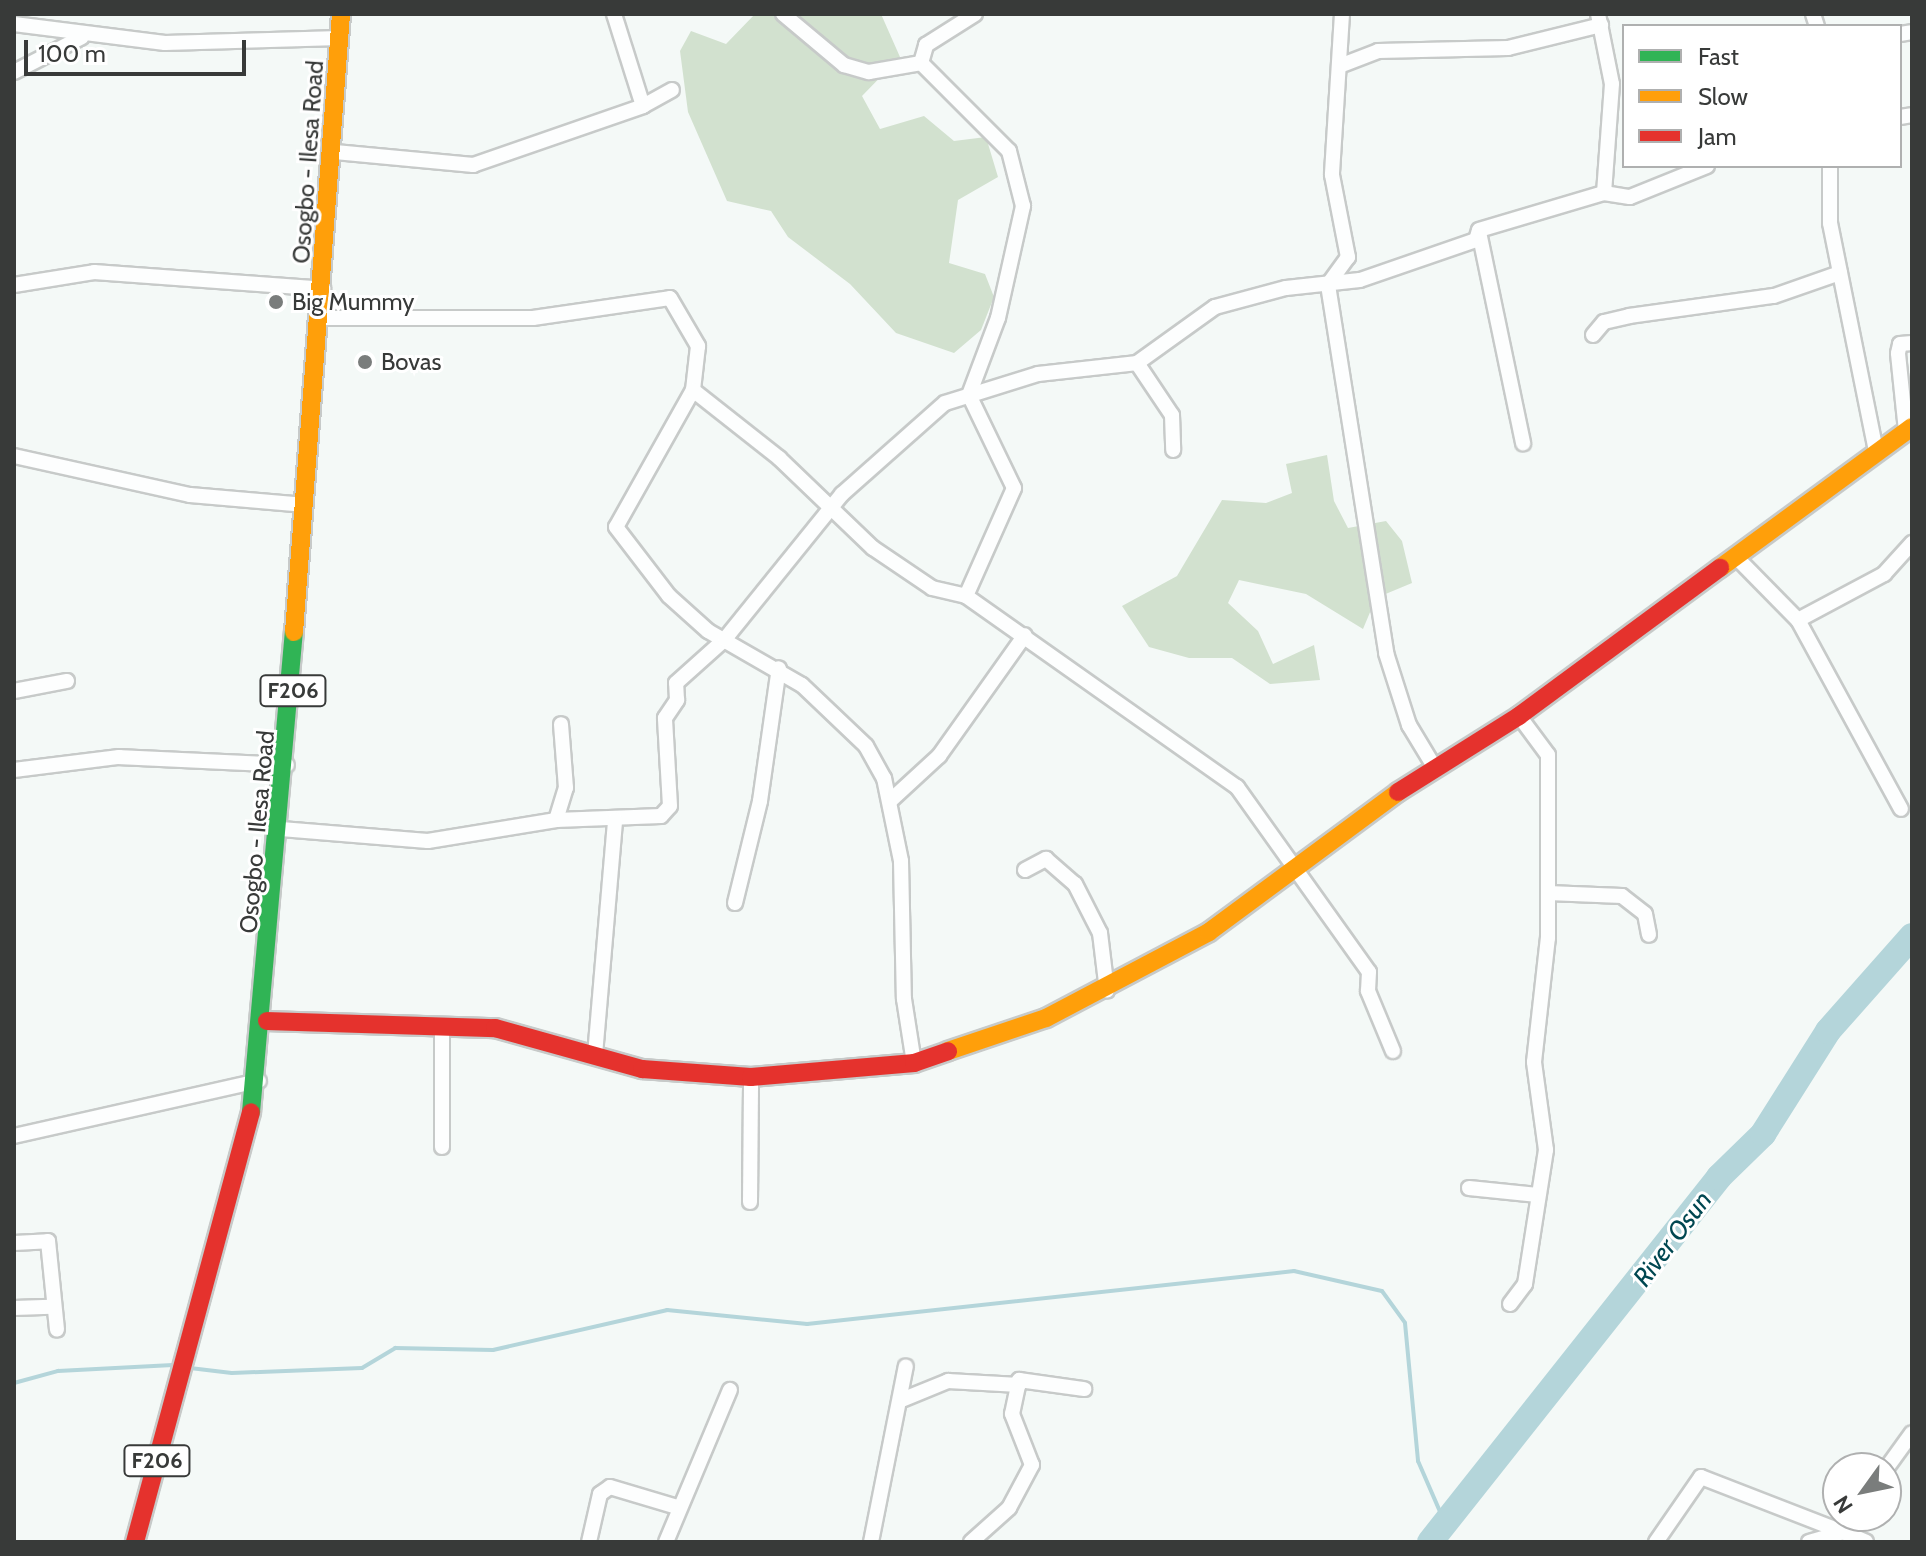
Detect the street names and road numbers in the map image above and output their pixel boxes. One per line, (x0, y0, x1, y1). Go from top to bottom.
street label: Osogbo - Ilesa Road (287, 59, 329, 265)
road number: F206 (259, 673, 327, 709)
street label: Osogbo - Ilesa Road (234, 729, 280, 935)
road number: F206 (123, 1443, 191, 1479)

